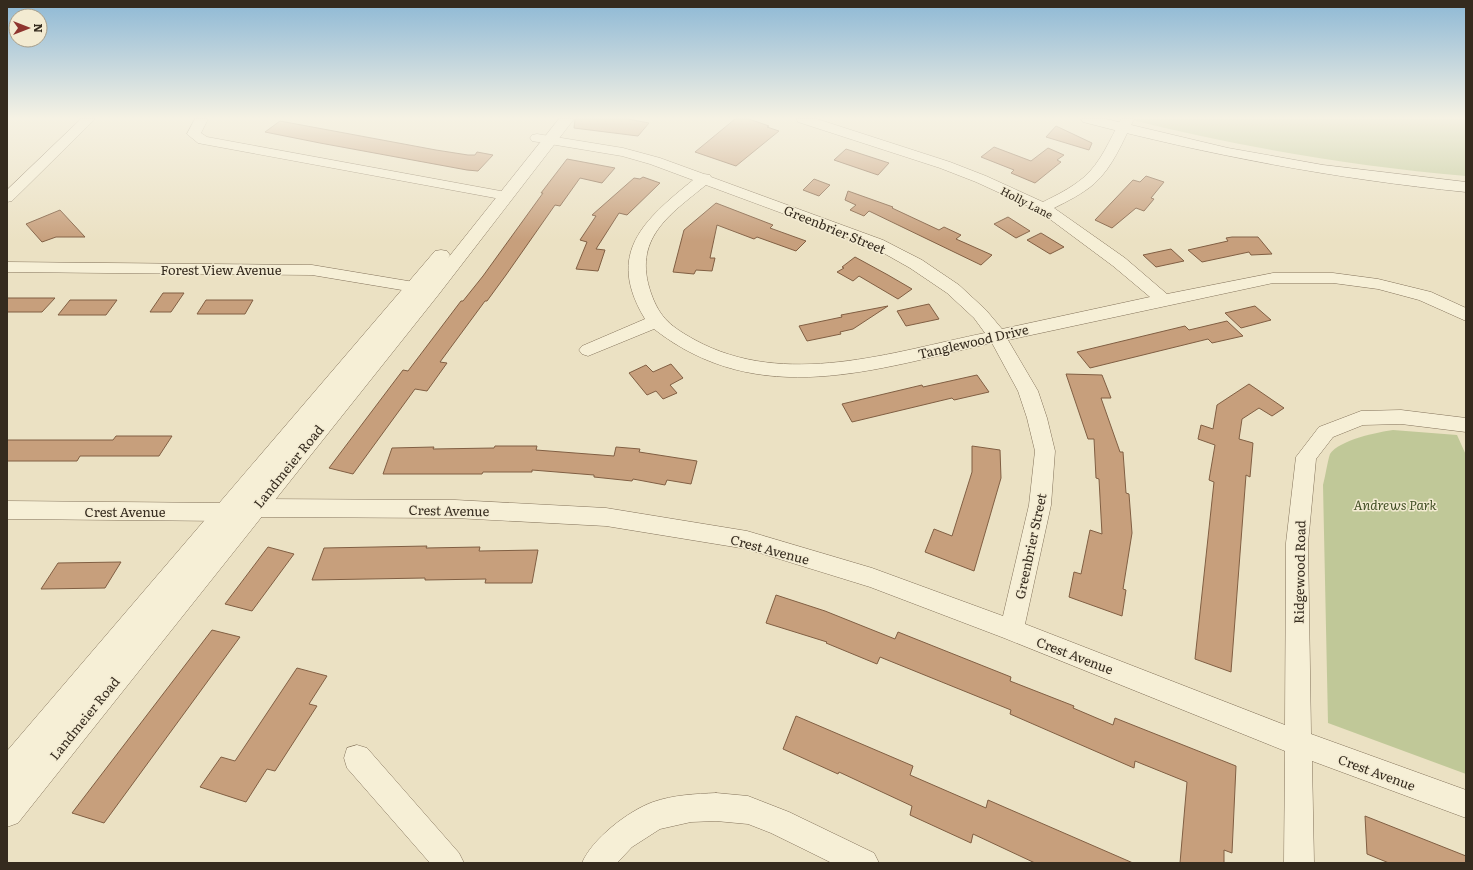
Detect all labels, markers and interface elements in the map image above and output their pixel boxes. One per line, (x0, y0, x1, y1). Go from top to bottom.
north arrow (8, 8, 48, 48)
text: N (31, 23, 47, 33)
street label: Holly Lane (998, 182, 1056, 222)
street label: Greenbrier Street (781, 200, 889, 258)
street label: Forest View Avenue (161, 260, 282, 279)
street label: Tanglewood Drive (916, 319, 1030, 363)
street label: Landmeier Road (248, 420, 328, 512)
street label: Greenbrier Street (1009, 490, 1051, 601)
park label: Andrews Park (1353, 495, 1437, 514)
street label: Crest Avenue (408, 500, 490, 520)
street label: Crest Avenue (85, 502, 166, 521)
street label: Ridgewood Road (1289, 520, 1309, 624)
street label: Crest Avenue (728, 529, 812, 569)
street label: Crest Avenue (1034, 632, 1116, 678)
street label: Landmeier Road (44, 672, 124, 764)
street label: Crest Avenue (1336, 749, 1418, 795)

